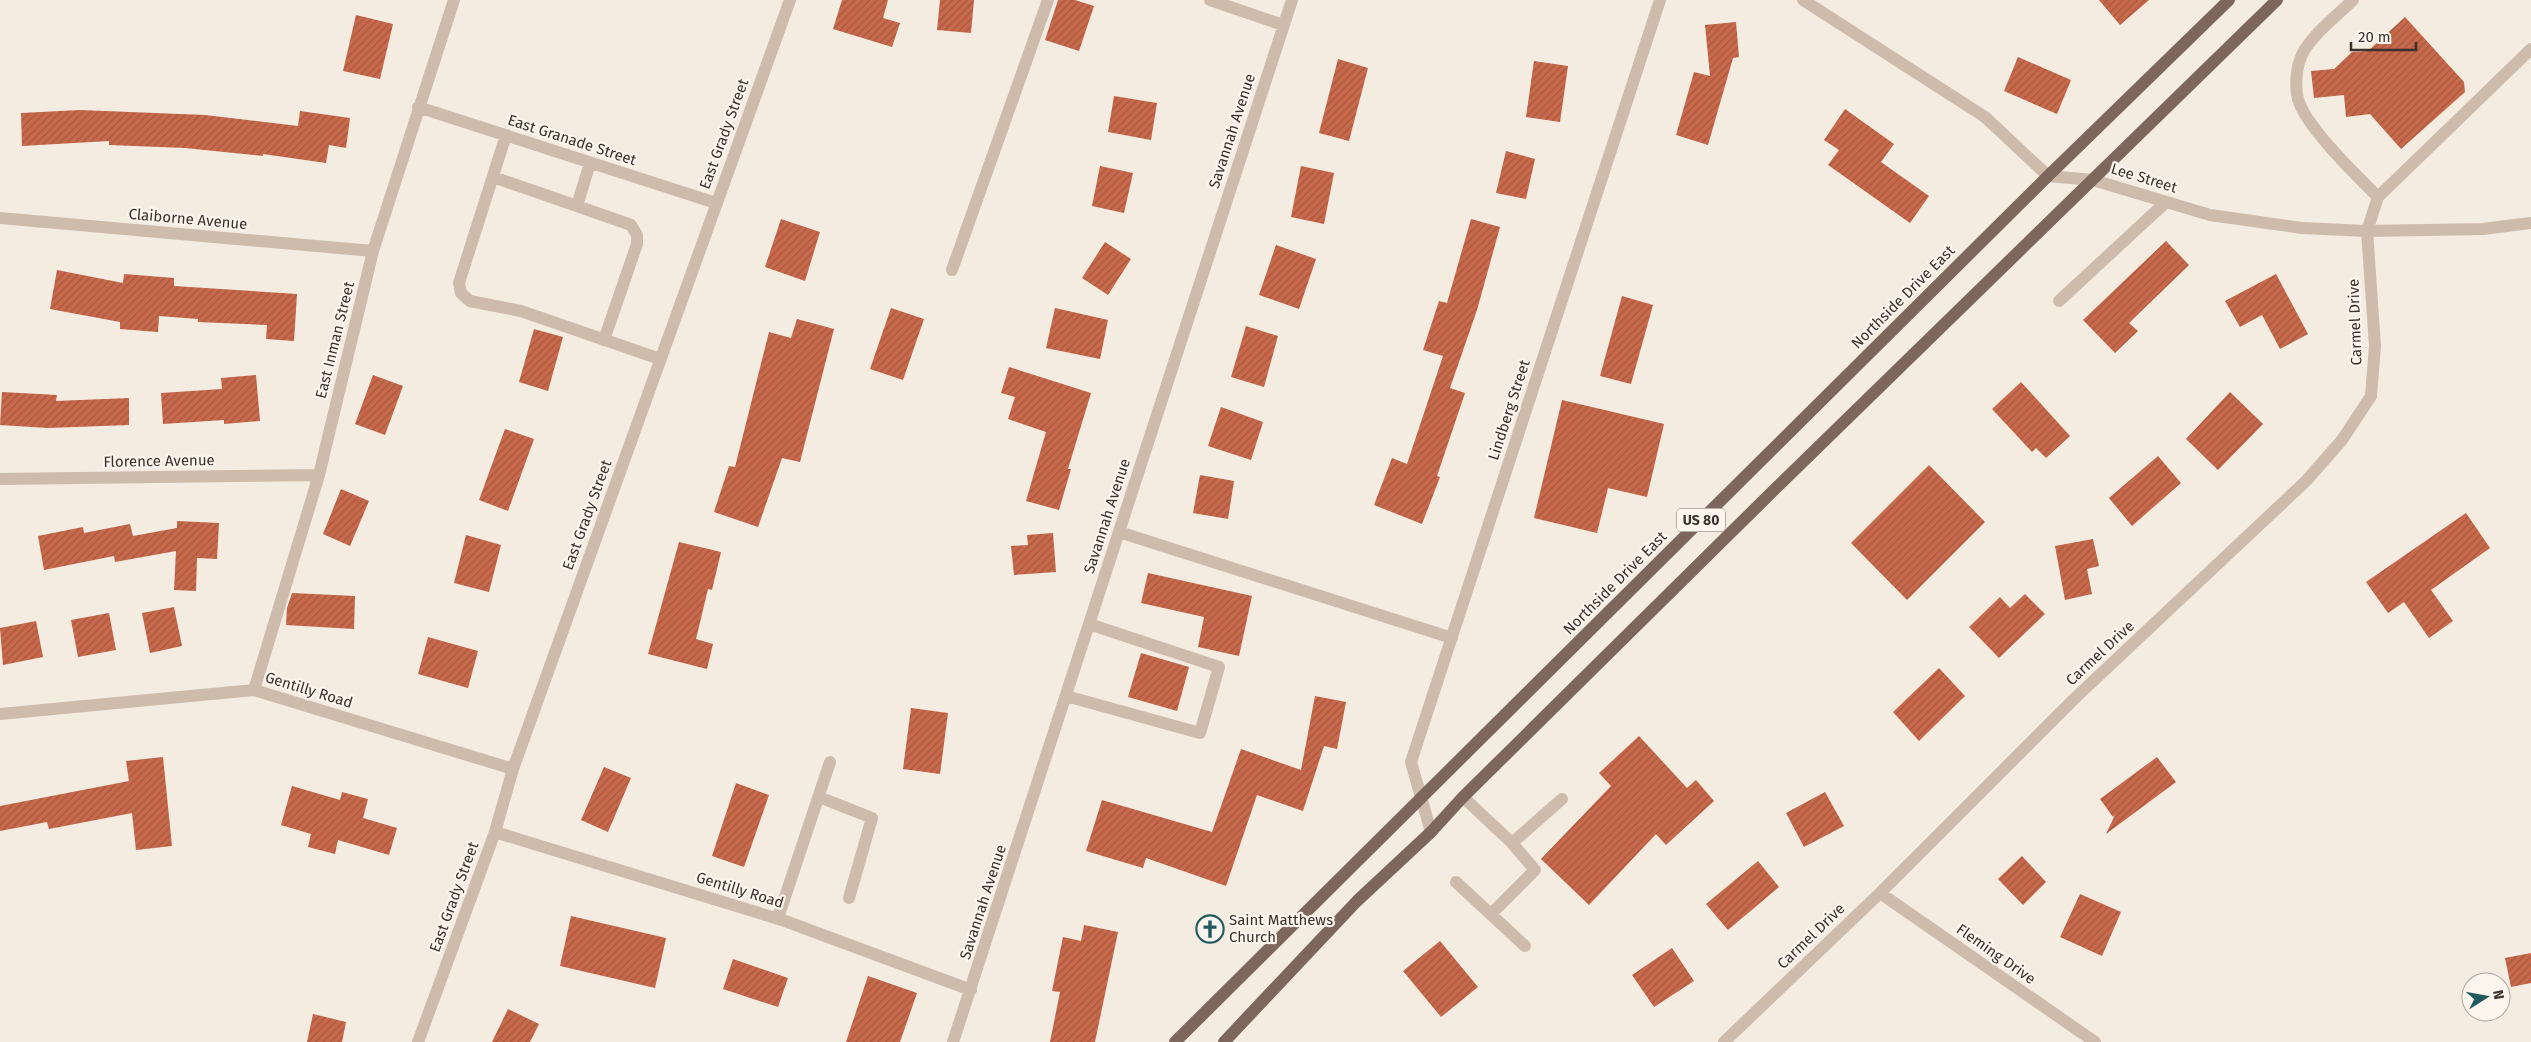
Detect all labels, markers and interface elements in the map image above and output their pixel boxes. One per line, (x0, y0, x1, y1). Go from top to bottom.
scale bar (2351, 20, 2416, 52)
text: 20 m (2358, 28, 2391, 46)
street label: Savannah Avenue (1205, 71, 1259, 191)
street label: East Grady Street (696, 76, 753, 192)
street label: East Granade Street (506, 111, 639, 169)
street label: Lee Street (2109, 159, 2180, 197)
street label: Claiborne Avenue (128, 205, 248, 233)
street label: Northside Drive East (1848, 241, 1959, 352)
street label: Carmel Drive (2344, 278, 2366, 366)
street label: East Inman Street (312, 279, 358, 400)
street label: Lindberg Street (1484, 357, 1534, 463)
street label: Florence Avenue (103, 451, 215, 471)
street label: Savannah Avenue (1080, 456, 1134, 576)
street label: East Grady Street (559, 457, 616, 573)
road number: US 80 (1677, 508, 1725, 532)
street label: Northside Drive East (1560, 527, 1671, 638)
street label: Carmel Drive (2062, 617, 2138, 689)
street label: Gentilly Road (263, 668, 355, 712)
street label: East Grady Street (426, 839, 483, 955)
street label: Savannah Avenue (956, 842, 1010, 962)
street label: Gentilly Road (694, 868, 786, 912)
street label: Carmel Drive (1774, 899, 1848, 973)
place label: Saint Matthews Church (1229, 911, 1333, 946)
church icon: Saint Matthews Church (1195, 914, 1225, 944)
street label: Fleming Drive (1953, 920, 2039, 988)
north arrow (2461, 972, 2511, 1022)
text: N (2489, 988, 2508, 1001)

